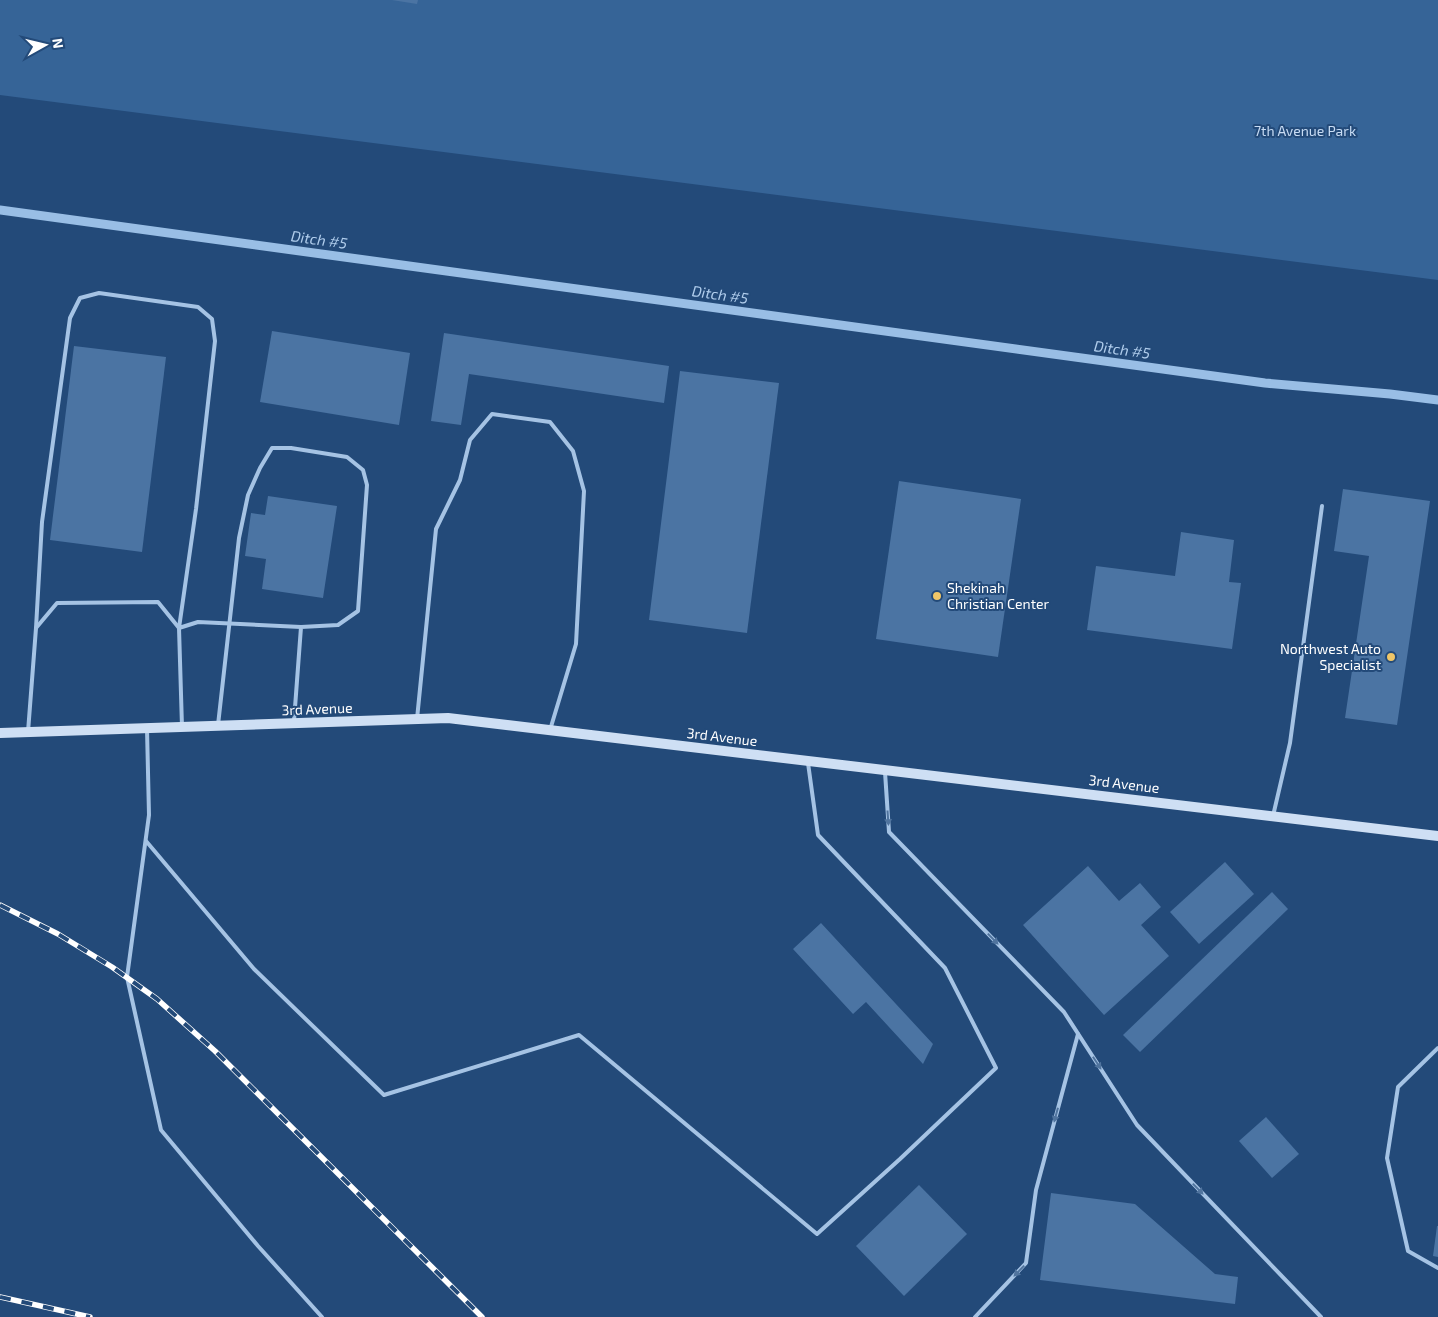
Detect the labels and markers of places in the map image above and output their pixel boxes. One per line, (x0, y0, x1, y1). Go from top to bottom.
place label: Shekinah Christian Center (947, 579, 1050, 612)
marker: Shekinah Christian Center (931, 590, 943, 602)
place label: Northwest Auto Specialist (1280, 640, 1381, 673)
marker: Northwest Auto Specialist (1385, 651, 1397, 663)

